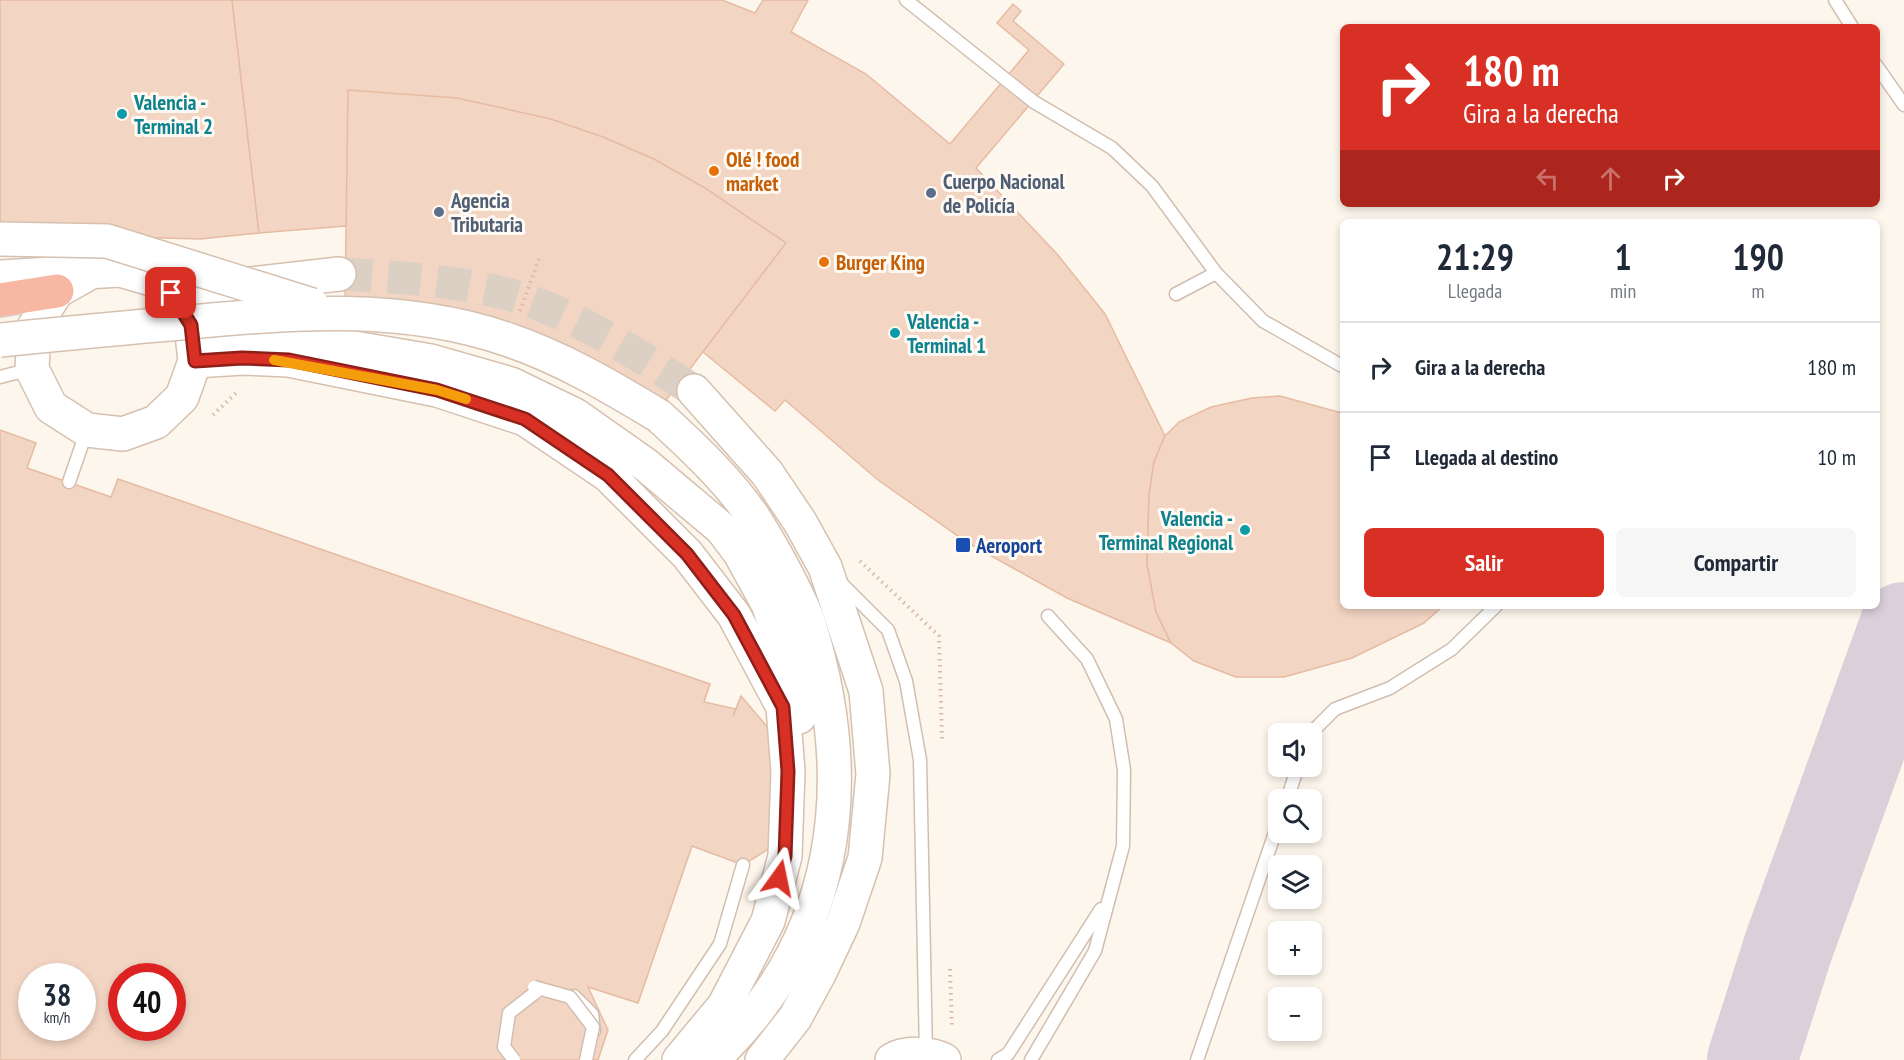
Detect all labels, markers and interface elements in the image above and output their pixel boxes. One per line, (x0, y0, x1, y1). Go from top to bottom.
text: 180 m (1463, 43, 1560, 98)
icon: right (1364, 48, 1442, 126)
place label: Valencia - Terminal 2 (133, 89, 213, 140)
text: Gira a la derecha (1463, 96, 1619, 130)
marker: Valencia - Terminal 2 (115, 107, 129, 121)
place label: Olé ! food market (726, 146, 799, 197)
icon: left (1531, 162, 1564, 195)
icon: ahead (1594, 162, 1627, 195)
icon: right (1657, 162, 1690, 195)
marker: Olé ! food market (707, 164, 721, 178)
place label: Cuerpo Nacional de Policía (943, 168, 1066, 219)
marker: Cuerpo Nacional de Policía (924, 186, 938, 200)
place label: Agencia Tributaria (450, 187, 523, 238)
marker: Agencia Tributaria (432, 205, 446, 219)
text: 21:29 (1436, 233, 1514, 280)
text: 1 (1614, 233, 1632, 280)
text: 190 (1732, 233, 1784, 280)
place label: Burger King (836, 249, 925, 276)
marker: Burger King (817, 255, 831, 269)
pin (145, 267, 196, 318)
icon: arrive (154, 276, 187, 309)
text: Llegada (1448, 278, 1502, 304)
text: min (1610, 278, 1636, 304)
text: m (1752, 278, 1765, 304)
place label: Valencia - Terminal 1 (906, 308, 986, 359)
marker: Valencia - Terminal 1 (888, 326, 902, 340)
icon: right (1364, 351, 1397, 384)
text: Gira a la derecha (1415, 353, 1545, 381)
text: 180 m (1807, 353, 1856, 381)
icon: arrive (1364, 441, 1397, 474)
text: Llegada al destino (1415, 443, 1558, 471)
text: 10 m (1817, 443, 1856, 471)
place label: Valencia - Terminal Regional (1099, 505, 1234, 556)
marker: Valencia - Terminal Regional (1238, 523, 1252, 537)
button: Salir (1364, 528, 1604, 597)
button: Compartir (1616, 528, 1856, 597)
place label: Aeroport (975, 532, 1042, 559)
marker: Aeroport (954, 536, 972, 554)
map controls (1268, 723, 1322, 1041)
button: sound (1268, 723, 1322, 777)
button: search (1268, 789, 1322, 843)
position arrow (747, 846, 811, 910)
button: layers (1268, 855, 1322, 909)
button: + (1268, 921, 1322, 975)
speed limit sign: 40 (108, 963, 186, 1041)
text: 38 (43, 975, 71, 1014)
button: − (1268, 987, 1322, 1041)
text: km/h (44, 1008, 70, 1027)

